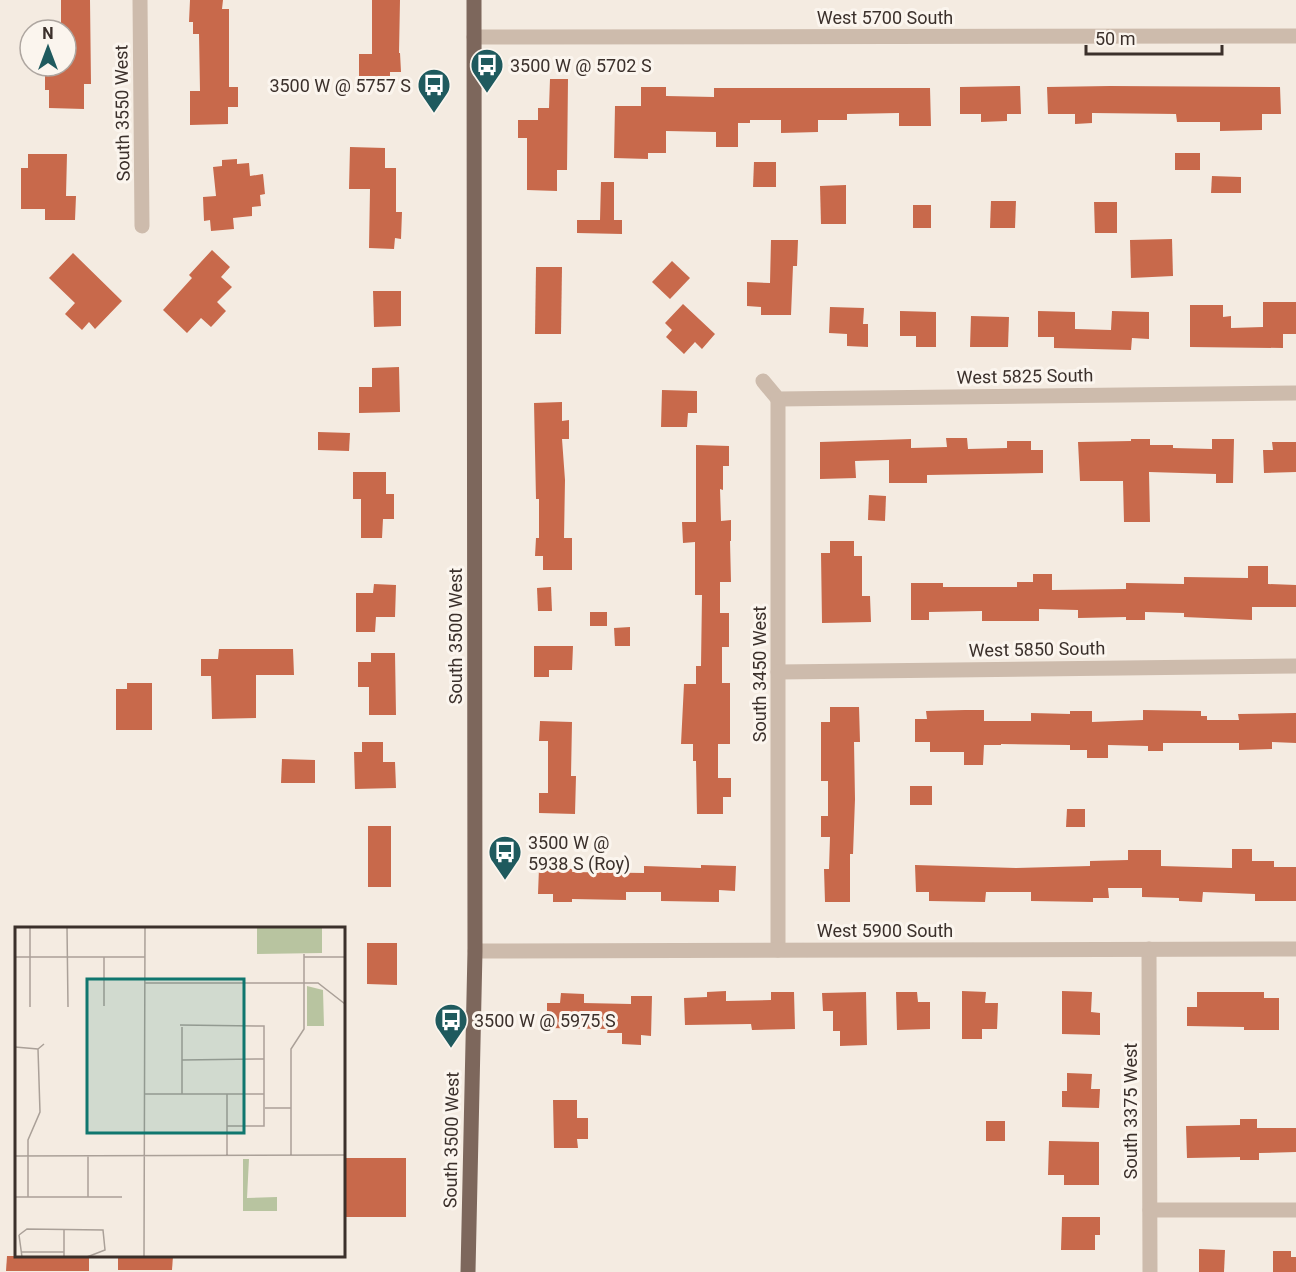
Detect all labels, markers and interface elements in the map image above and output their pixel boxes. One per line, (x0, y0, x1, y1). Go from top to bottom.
street label: West 5700 South (817, 7, 953, 28)
north arrow (18, 18, 78, 78)
scale bar (1086, 18, 1222, 56)
text: N (42, 24, 54, 43)
text: 50 m (1095, 28, 1135, 49)
street label: South 3550 West (110, 44, 134, 181)
bus stop icon: 3500 W @ 5702 S (469, 47, 505, 94)
place label: 3500 W @ 5702 S (510, 55, 652, 76)
bus stop icon: 3500 W @ 5757 S (416, 67, 452, 114)
place label: 3500 W @ 5757 S (269, 75, 411, 96)
street label: West 5825 South (957, 364, 1093, 388)
street label: South 3500 West (445, 568, 466, 704)
street label: South 3450 West (749, 606, 770, 742)
street label: West 5850 South (969, 637, 1105, 661)
place label: 3500 W @ 5938 S (Roy) (528, 832, 630, 875)
bus stop icon: 3500 W @ 5938 S (Roy) (487, 834, 523, 881)
street label: West 5900 South (817, 920, 953, 941)
inset map (15, 927, 345, 1257)
bus stop icon: 3500 W @ 5975 S (433, 1002, 469, 1049)
place label: 3500 W @ 5975 S (474, 1010, 616, 1031)
street label: South 3375 West (1120, 1043, 1141, 1179)
street label: South 3500 West (439, 1071, 463, 1208)

